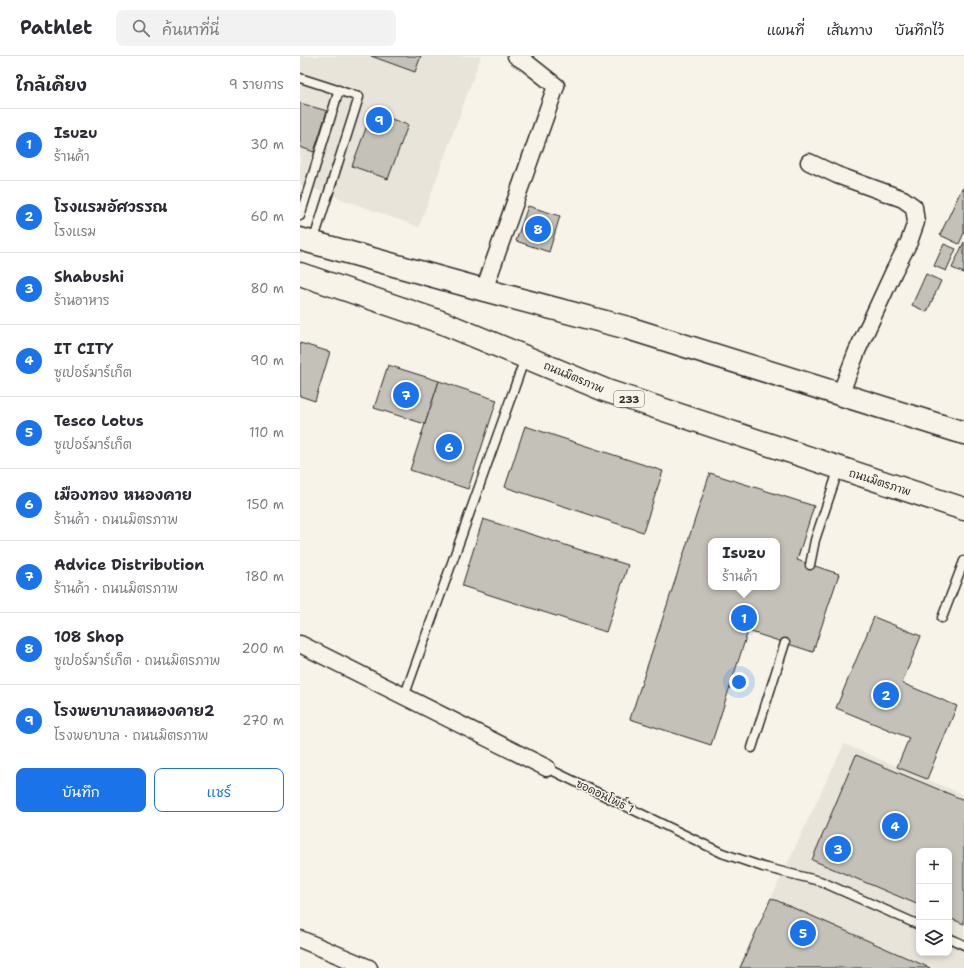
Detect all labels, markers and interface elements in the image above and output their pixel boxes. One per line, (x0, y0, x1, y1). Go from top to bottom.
search box (116, 10, 396, 46)
text: Pathlet (20, 15, 92, 40)
icon: search (130, 17, 152, 39)
text: ค้นหาที่นี่ (162, 20, 219, 40)
text: แผนที่ (767, 21, 804, 39)
text: เส้นทาง (826, 21, 873, 39)
text: บันทึกไว้ (895, 21, 944, 39)
text: ใกล้เคียง (16, 74, 87, 96)
text: 9 รายการ (229, 76, 284, 93)
pin: 9 (366, 105, 392, 135)
text: Isuzu (54, 123, 98, 143)
text: 1 (26, 136, 32, 153)
text: 30 m (250, 136, 284, 153)
text: ร้านค้า (54, 148, 90, 165)
text: โรงแรมอัศวรรณ (54, 197, 167, 217)
text: 2 (24, 208, 34, 225)
text: 60 m (251, 208, 284, 225)
pin: 8 (525, 214, 551, 244)
text: โรงแรม (54, 223, 96, 240)
text: Shabushi (54, 267, 124, 287)
text: 3 (24, 280, 34, 297)
text: 80 m (250, 280, 284, 297)
text: ร้านอาหาร (54, 292, 110, 309)
text: IT CITY (54, 339, 113, 359)
text: 4 (24, 352, 34, 369)
text: 90 m (250, 352, 284, 369)
street label: ถนนมิตรภาพ (541, 358, 606, 397)
text: ซูเปอร์มาร์เก็ต (54, 364, 132, 381)
pin: 7 (393, 380, 419, 410)
road number: 233 (614, 391, 644, 407)
text: Tesco Lotus (54, 411, 144, 431)
text: 5 (25, 424, 33, 441)
text: 110 m (249, 424, 284, 441)
pin: 6 (436, 432, 462, 462)
text: ซูเปอร์มาร์เก็ต (54, 436, 132, 453)
street label: ถนนมิตรภาพ (847, 465, 913, 500)
text: เมืองทอง หนองคาย (54, 485, 192, 505)
text: 6 (24, 496, 34, 513)
text: 150 m (246, 496, 284, 513)
text: ร้านค้า · ถนนมิตรภาพ (54, 511, 178, 528)
popup (708, 538, 780, 590)
text: Isuzu (722, 543, 766, 563)
text: Advice Distribution (54, 555, 204, 575)
text: 7 (24, 568, 34, 585)
text: 180 m (245, 568, 284, 585)
text: ร้านค้า (722, 568, 758, 585)
text: ร้านค้า · ถนนมิตรภาพ (54, 580, 178, 597)
pin: 1 (731, 603, 757, 633)
text: 108 Shop (54, 627, 124, 647)
text: 8 (24, 640, 34, 657)
text: 200 m (242, 640, 284, 657)
text: ซูเปอร์มาร์เก็ต · ถนนมิตรภาพ (54, 652, 220, 669)
your location (729, 672, 749, 692)
pin: 2 (873, 680, 899, 710)
text: โรงพยาบาลหนองคาย2 (54, 701, 214, 721)
text: 9 (24, 712, 34, 729)
text: 270 m (242, 712, 284, 729)
text: โรงพยาบาล · ถนนมิตรภาพ (54, 727, 208, 744)
button: บันทึก (16, 768, 146, 812)
button: แชร์ (154, 768, 284, 812)
street label: ซอดอนโพธิ์ 1 (573, 772, 638, 817)
pin: 4 (882, 811, 908, 841)
pin: 3 (825, 834, 851, 864)
map controls (916, 848, 952, 956)
button: + (916, 848, 952, 884)
button: − (916, 884, 952, 920)
pin: 5 (790, 918, 816, 948)
button: layers (916, 920, 952, 956)

